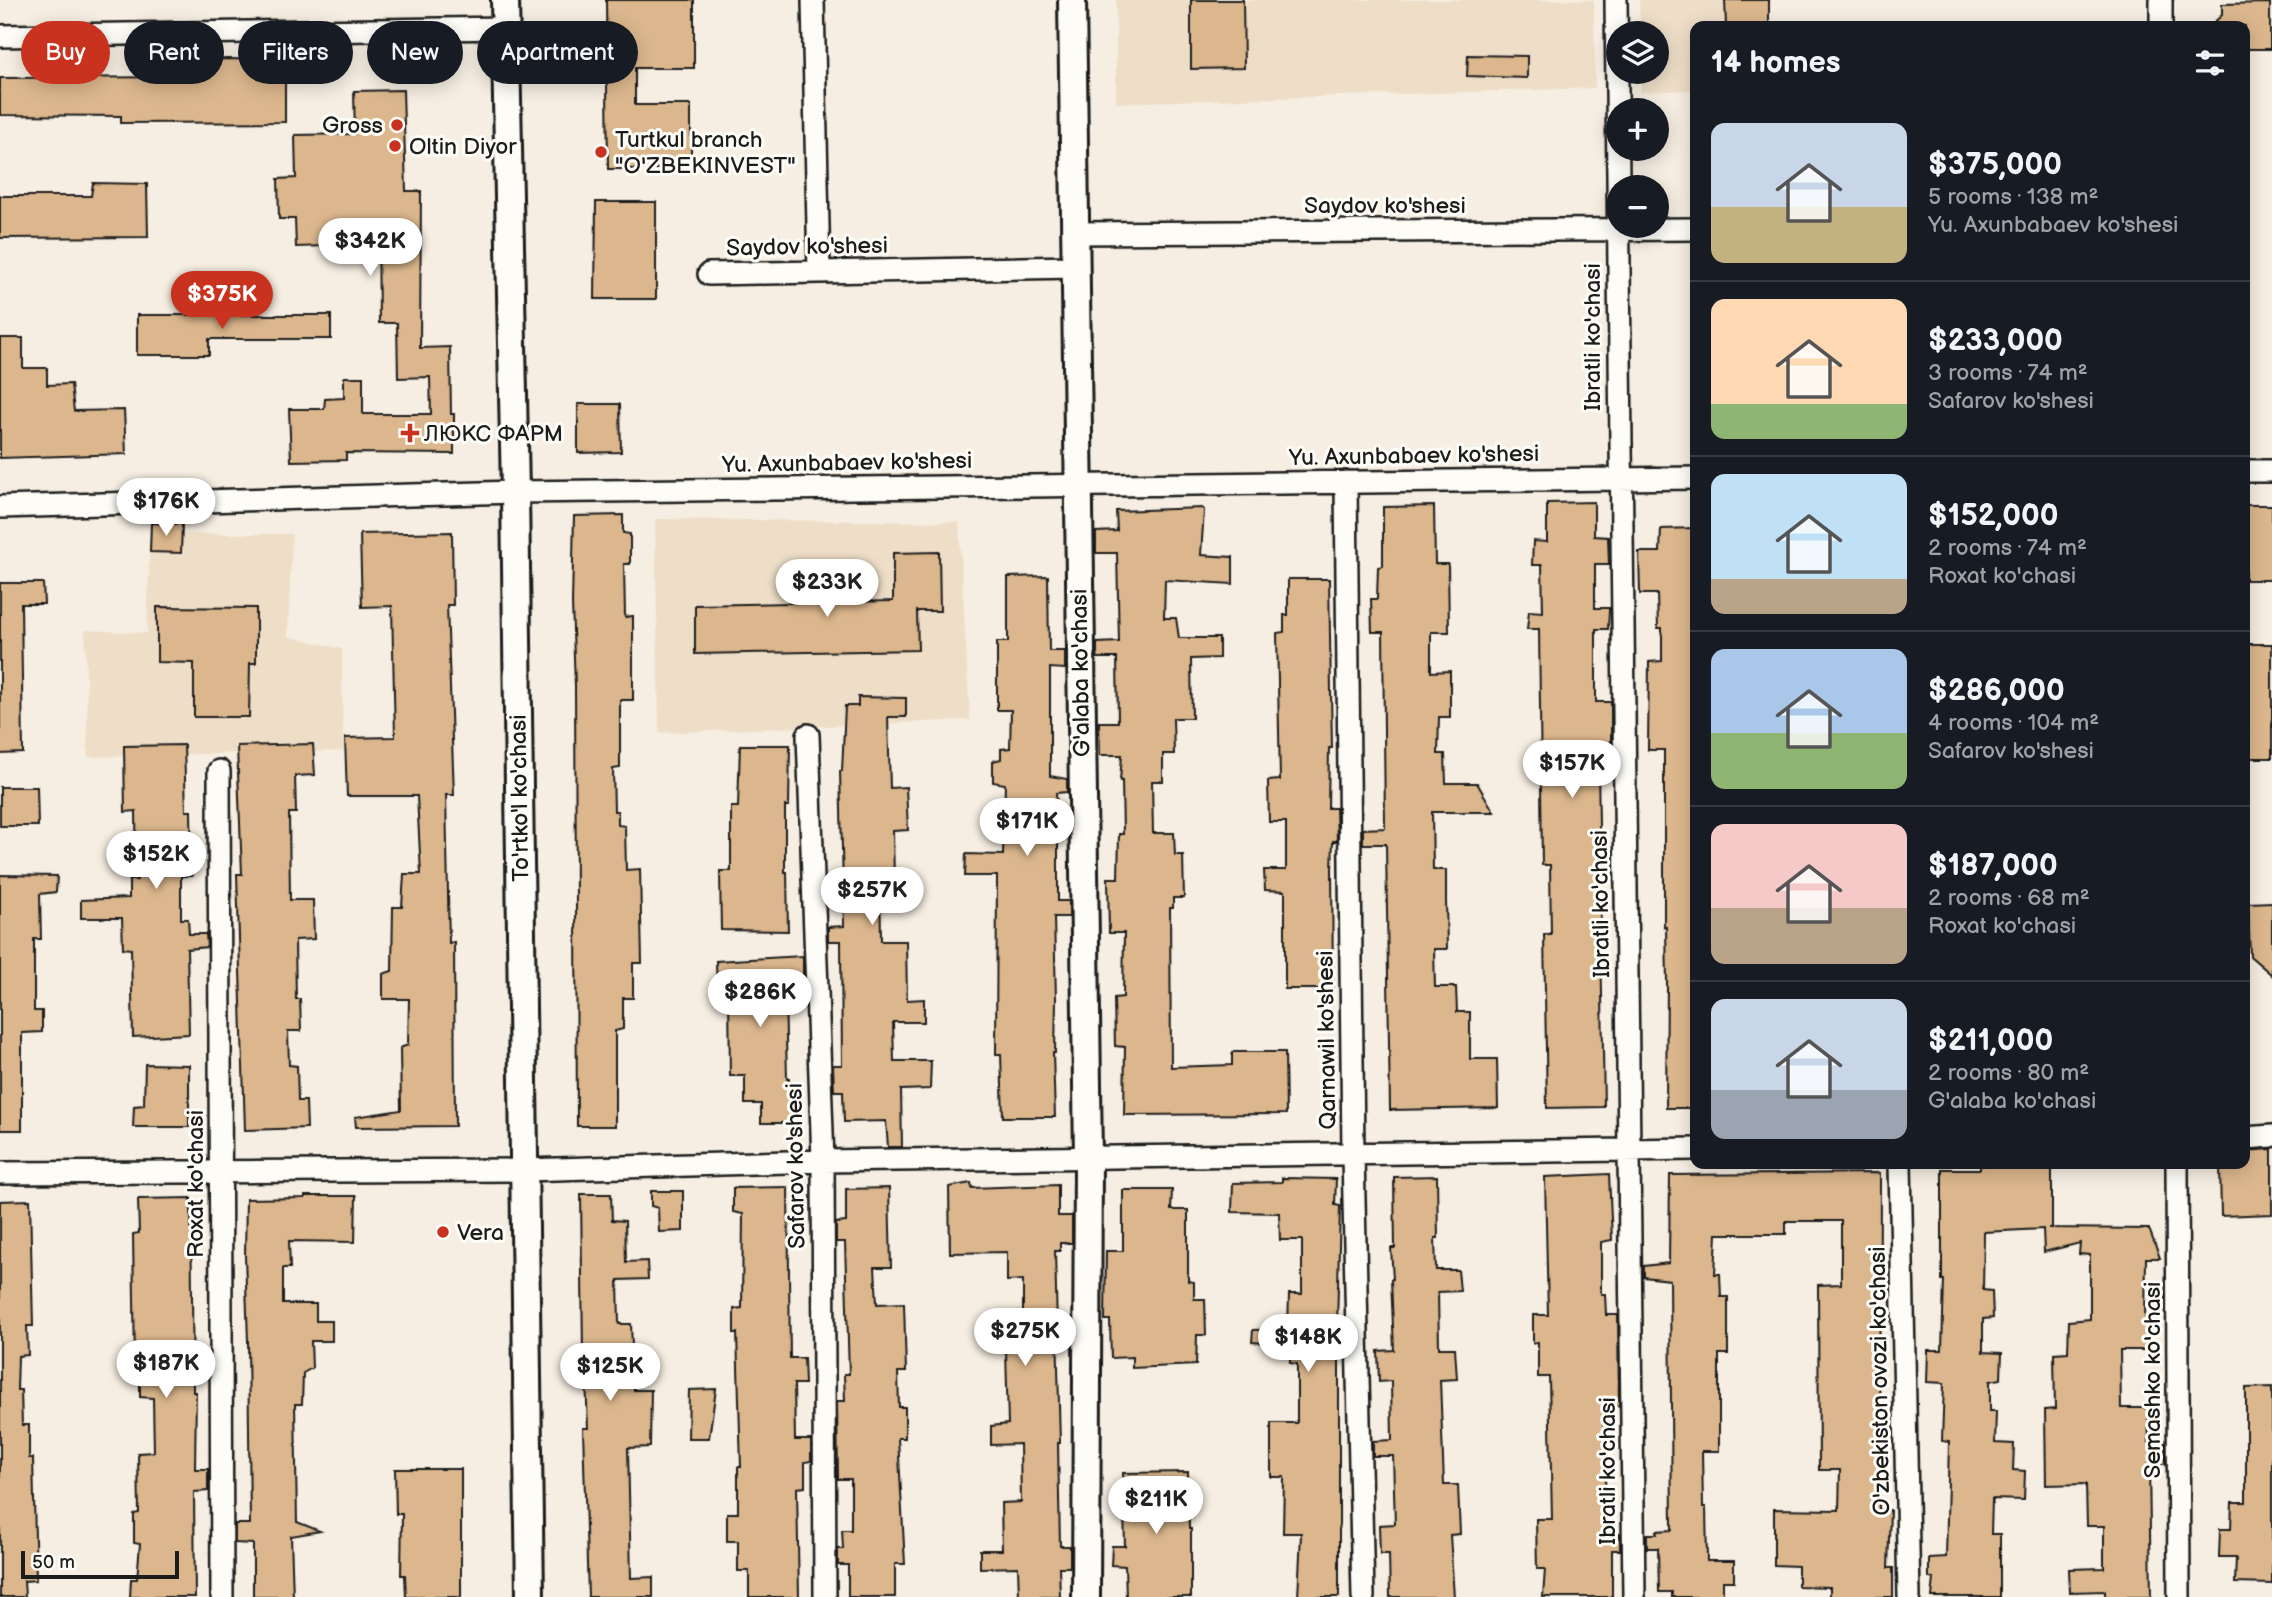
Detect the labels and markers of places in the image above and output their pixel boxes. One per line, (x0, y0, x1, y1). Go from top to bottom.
place label: Gross (322, 112, 383, 140)
marker: Gross (389, 117, 405, 133)
place label: Turtkul branch "O'ZBEKINVEST" (615, 126, 796, 180)
place label: Oltin Diyor (409, 133, 517, 161)
marker: Oltin Diyor (387, 138, 403, 154)
marker: Turtkul branch "O'ZBEKINVEST" (593, 144, 609, 160)
pin: $342K (321, 218, 419, 278)
pin: $375K (173, 272, 271, 331)
place label: ЛЮКС ФАРМ (423, 420, 563, 448)
marker: ЛЮКС ФАРМ (402, 425, 418, 441)
pin: $176K (117, 478, 215, 538)
pin: $233K (778, 560, 876, 619)
pin: $157K (1523, 740, 1621, 800)
pin: $171K (978, 798, 1076, 858)
pin: $152K (107, 832, 205, 891)
pin: $257K (823, 867, 921, 927)
pin: $286K (711, 970, 809, 1029)
place label: Vera (457, 1219, 504, 1247)
marker: Vera (435, 1224, 451, 1240)
pin: $275K (976, 1308, 1074, 1368)
pin: $148K (1259, 1314, 1357, 1374)
pin: $187K (117, 1340, 215, 1400)
pin: $125K (561, 1344, 659, 1403)
pin: $211K (1107, 1476, 1205, 1536)

